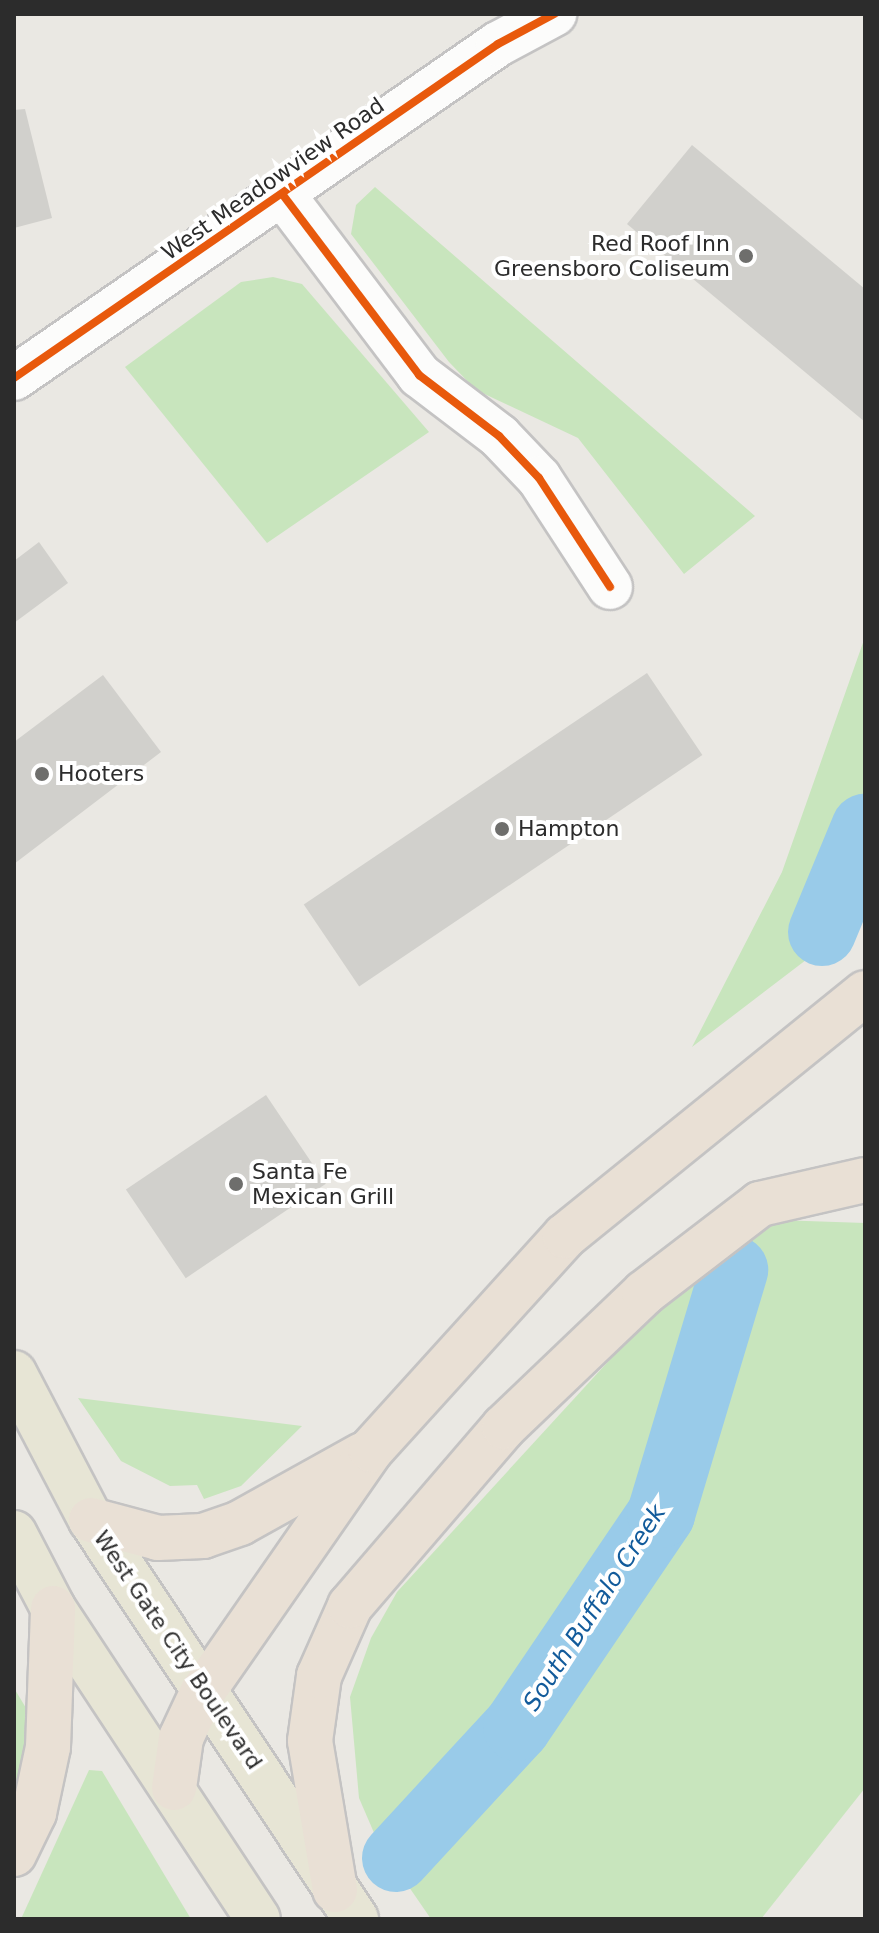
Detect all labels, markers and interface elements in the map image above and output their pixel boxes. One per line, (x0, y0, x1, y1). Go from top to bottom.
street label: West Meadowview Road (157, 92, 389, 266)
place label: Red Roof Inn Greensboro Coliseum (494, 230, 730, 282)
marker: Red Roof Inn Greensboro Coliseum (737, 247, 755, 265)
place label: Hooters (58, 761, 144, 787)
marker: Hooters (33, 765, 51, 783)
place label: Hampton (518, 816, 619, 842)
marker: Hampton (493, 820, 511, 838)
place label: Santa Fe Mexican Grill (252, 1158, 394, 1210)
marker: Santa Fe Mexican Grill (227, 1175, 245, 1193)
water label: South Buffalo Creek (518, 1499, 672, 1717)
street label: West Gate City Boulevard (88, 1526, 268, 1774)

